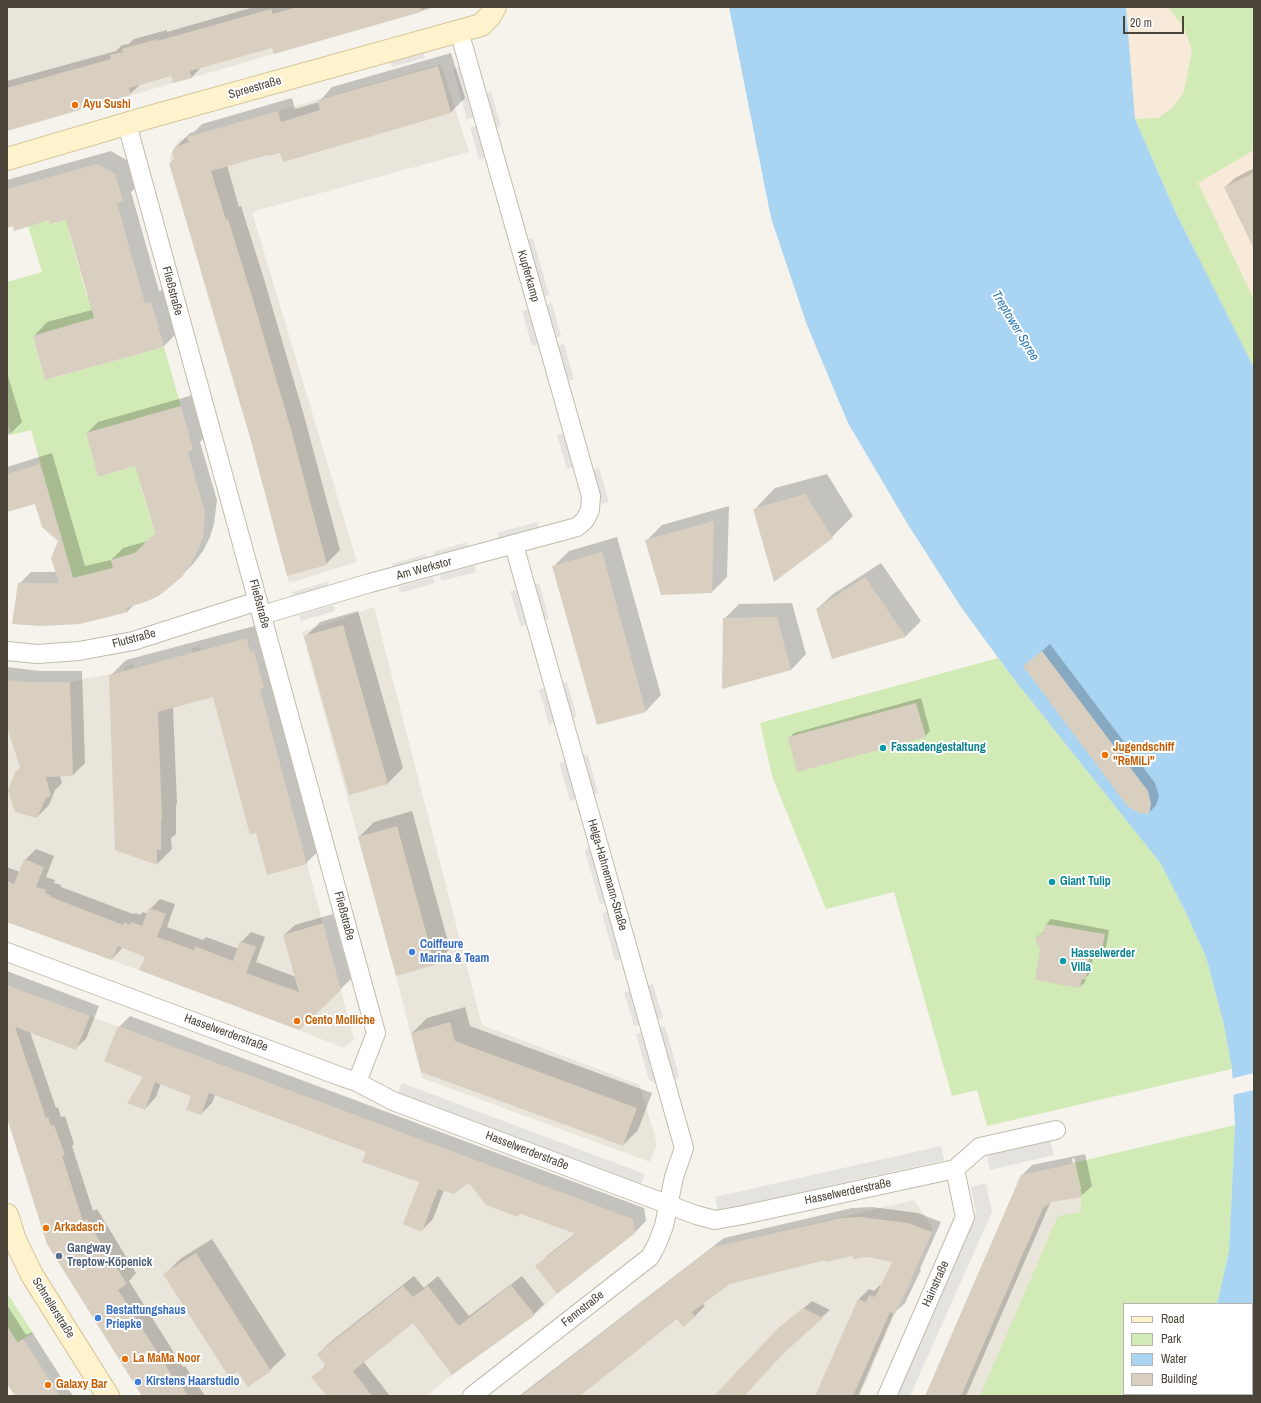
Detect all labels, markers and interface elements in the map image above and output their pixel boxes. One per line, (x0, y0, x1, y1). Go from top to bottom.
scale bar (1125, 8, 1186, 34)
text: 20 m (1130, 15, 1152, 31)
street label: Spreestraße (227, 74, 283, 102)
place label: Ayu Sushi (83, 98, 131, 112)
marker: Ayu Sushi (70, 100, 80, 110)
street label: Kupferkamp (514, 249, 542, 303)
street label: Fließstraße (159, 265, 185, 317)
water label: Treptower Spree (988, 288, 1042, 364)
street label: Am Werkstor (395, 555, 453, 583)
street label: Fließstraße (246, 578, 272, 630)
street label: Flutstraße (111, 626, 157, 652)
place label: Fassadengestaltung (891, 741, 986, 755)
place label: Jugendschiff "ReMiLi" (1113, 741, 1174, 769)
marker: Fassadengestaltung (878, 743, 888, 753)
marker: Jugendschiff "ReMiLi" (1100, 750, 1110, 760)
street label: Helga-Hahnemann-Straße (584, 818, 630, 932)
place label: Giant Tulip (1060, 875, 1111, 889)
marker: Giant Tulip (1047, 877, 1057, 887)
street label: Fließstraße (331, 890, 357, 942)
place label: Coiffeure Marina & Team (420, 938, 489, 966)
marker: Coiffeure Marina & Team (407, 947, 417, 957)
place label: Hasselwerder Villa (1071, 947, 1135, 975)
marker: Hasselwerder Villa (1058, 956, 1068, 966)
street label: Hasselwerderstraße (182, 1011, 270, 1055)
place label: Cento Molliche (305, 1014, 375, 1028)
marker: Cento Molliche (292, 1016, 302, 1026)
street label: Hasselwerderstraße (483, 1129, 571, 1173)
street label: Hasselwerderstraße (803, 1176, 893, 1208)
place label: Arkadasch (54, 1221, 104, 1235)
marker: Arkadasch (41, 1223, 51, 1233)
place label: Gangway Treptow-Köpenick (67, 1242, 152, 1270)
marker: Gangway Treptow-Köpenick (54, 1251, 64, 1261)
street label: Hainstraße (920, 1259, 952, 1309)
street label: Schnellerstraße (29, 1275, 77, 1341)
street label: Fennstraße (559, 1288, 607, 1330)
legend (1123, 1303, 1253, 1395)
place label: Bestattungshaus Priepke (106, 1304, 186, 1332)
text: Road (1161, 1311, 1185, 1327)
marker: Bestattungshaus Priepke (93, 1313, 103, 1323)
text: Park (1161, 1331, 1181, 1347)
text: Water (1161, 1351, 1187, 1367)
place label: La MaMa Noor (133, 1352, 200, 1366)
marker: La MaMa Noor (120, 1354, 130, 1364)
text: Building (1161, 1371, 1197, 1387)
place label: Kirstens Haarstudio (146, 1375, 240, 1389)
marker: Kirstens Haarstudio (133, 1377, 143, 1387)
place label: Galaxy Bar (56, 1378, 107, 1392)
marker: Galaxy Bar (43, 1380, 53, 1390)

